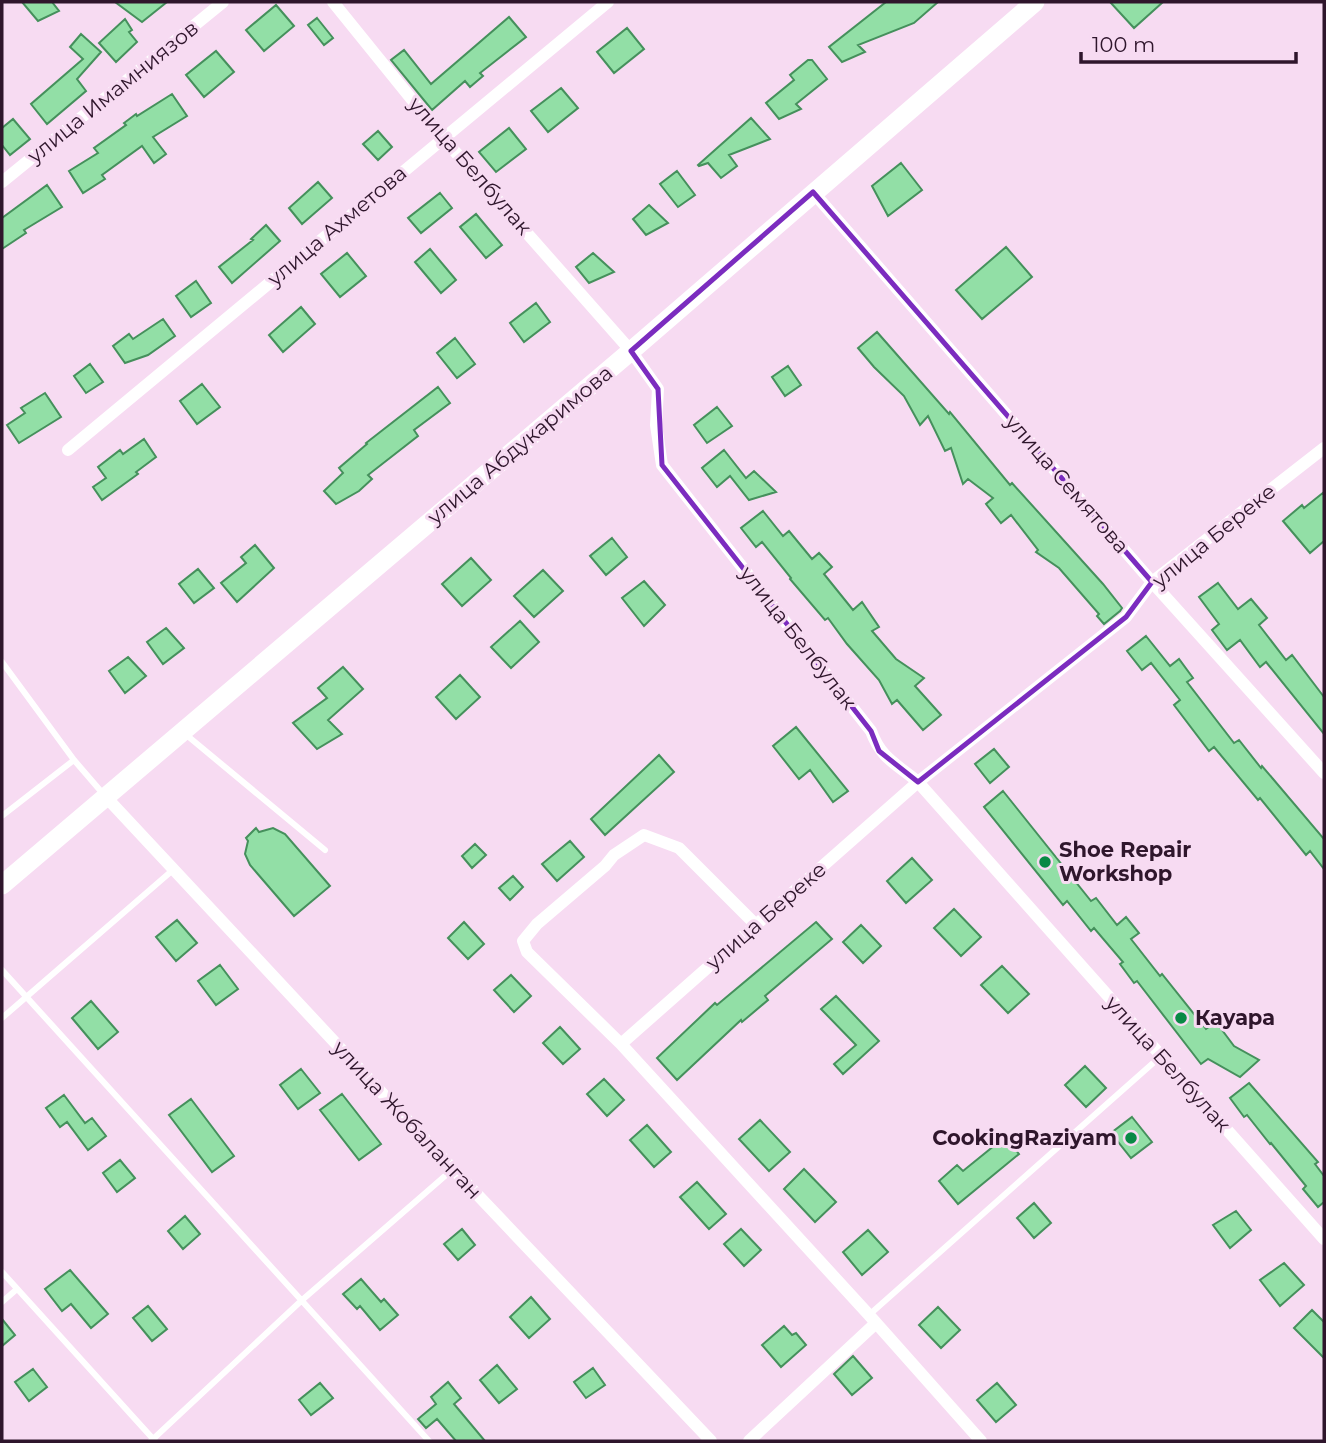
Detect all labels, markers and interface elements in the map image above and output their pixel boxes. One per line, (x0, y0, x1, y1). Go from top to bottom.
street label: улица Имамниязов (21, 15, 203, 169)
scale bar (1081, 21, 1296, 65)
text: 100 m (1092, 32, 1155, 57)
street label: улица Белбулак (403, 91, 537, 240)
street label: улица Ахметова (261, 160, 411, 292)
street label: улица Абдукаримова (421, 360, 617, 530)
street label: улица Семятова (1000, 408, 1134, 558)
street label: улица Береке (1146, 478, 1280, 594)
street label: улица Белбулак (734, 560, 862, 714)
place label: Shoe Repair Workshop (1059, 837, 1191, 886)
marker: Shoe Repair Workshop (1037, 854, 1053, 870)
street label: улица Береке (700, 856, 831, 975)
street label: улица Белбулак (1100, 990, 1236, 1137)
place label: Кауара (1195, 1005, 1275, 1030)
marker: Кауара (1173, 1010, 1189, 1026)
street label: улица Жобаланган (327, 1035, 487, 1204)
place label: CookingRaziyam (932, 1125, 1117, 1150)
marker: CookingRaziyam (1123, 1130, 1139, 1146)

